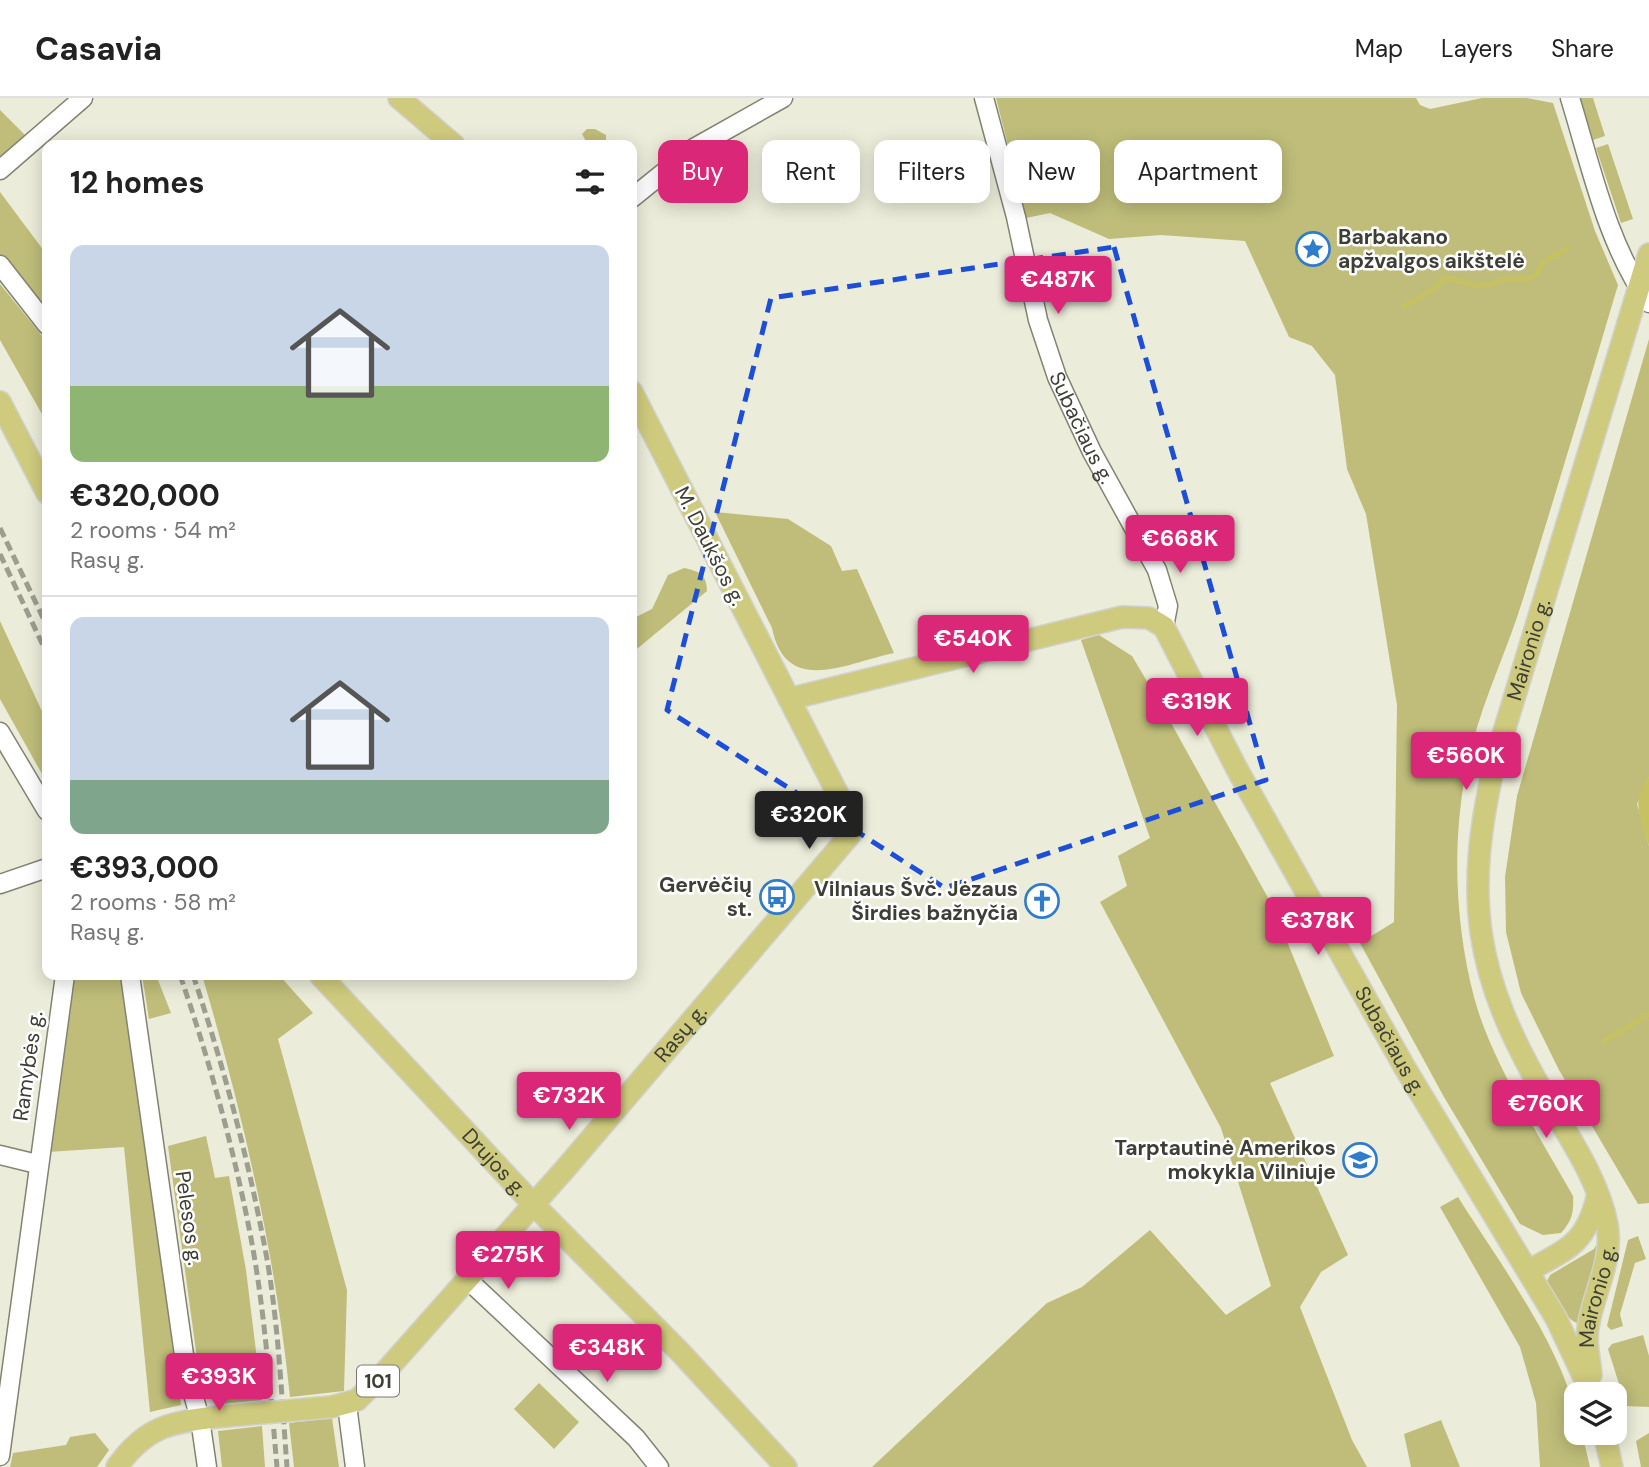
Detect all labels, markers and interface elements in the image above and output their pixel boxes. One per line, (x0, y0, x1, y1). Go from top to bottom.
text: Casavia (35, 27, 162, 70)
text: Map (1355, 33, 1403, 64)
text: Layers (1441, 33, 1513, 64)
text: Share (1551, 33, 1614, 64)
chip: Buy (658, 140, 748, 203)
chip: Rent (762, 140, 860, 203)
chip: Filters (874, 140, 990, 203)
chip: New (1004, 140, 1100, 203)
chip: Apartment (1114, 140, 1282, 203)
text: 12 homes (70, 163, 204, 202)
icon: filters (571, 163, 609, 201)
place label: Barbakano apžvalgos aikštelė (1338, 223, 1525, 275)
place icon: Barbakano apžvalgos aikštelė (1294, 230, 1332, 268)
pin: €487K (1009, 256, 1107, 316)
text: €487K (1021, 264, 1095, 294)
icon: home (277, 290, 403, 416)
street label: Subačiaus g. (1042, 367, 1121, 489)
text: €320,000 (70, 476, 220, 515)
street label: M. Daukšos g. (668, 482, 752, 610)
text: 2 rooms · 54 m² (70, 515, 236, 545)
pin: €668K (1131, 516, 1229, 575)
text: €668K (1142, 523, 1218, 553)
text: Rasų g. (70, 545, 144, 575)
street label: Maironio g. (1500, 595, 1557, 704)
pin: €540K (924, 616, 1022, 675)
text: €540K (934, 623, 1012, 653)
icon: home (277, 662, 403, 788)
pin: €319K (1148, 678, 1246, 738)
text: €319K (1162, 686, 1232, 716)
pin: €560K (1417, 732, 1515, 792)
text: €560K (1427, 740, 1505, 770)
pin: €320K (760, 792, 858, 851)
text: €320K (771, 799, 847, 829)
text: €393,000 (70, 848, 219, 887)
place label: Gervėčių st. (659, 871, 752, 923)
place label: Vilniaus Švč. Jėzaus Širdies bažnyčia (814, 875, 1018, 927)
bus stop icon: Gervėčių st. (758, 878, 796, 916)
church icon: Vilniaus Švč. Jėzaus Širdies bažnyčia (1023, 882, 1061, 920)
text: 2 rooms · 58 m² (70, 887, 236, 917)
pin: €378K (1269, 898, 1367, 957)
text: €378K (1281, 905, 1355, 935)
text: Rasų g. (70, 917, 144, 947)
street label: Subačiaus g. (1348, 981, 1432, 1101)
street label: Rasų g. (648, 999, 713, 1068)
street label: Ramybės g. (6, 1009, 50, 1123)
pin: €732K (520, 1072, 618, 1132)
text: €732K (533, 1080, 605, 1110)
pin: €760K (1497, 1080, 1595, 1140)
text: €760K (1508, 1088, 1584, 1118)
street label: Drujos g. (456, 1122, 533, 1203)
place label: Tarptautinė Amerikos mokykla Vilniuje (1114, 1134, 1336, 1186)
school or university icon: Tarptautinė Amerikos mokykla Vilniuje (1341, 1141, 1379, 1179)
street label: Pelesos g. (169, 1169, 209, 1267)
pin: €275K (459, 1232, 557, 1291)
text: €275K (472, 1239, 544, 1269)
street label: Maironio g. (1573, 1244, 1622, 1348)
pin: €348K (558, 1324, 656, 1384)
text: €348K (569, 1332, 645, 1362)
pin: €393K (170, 1354, 268, 1413)
text: €393K (182, 1361, 256, 1391)
road number: 101 (357, 1366, 399, 1396)
map controls (1564, 1382, 1627, 1445)
button: layers (1564, 1382, 1627, 1445)

